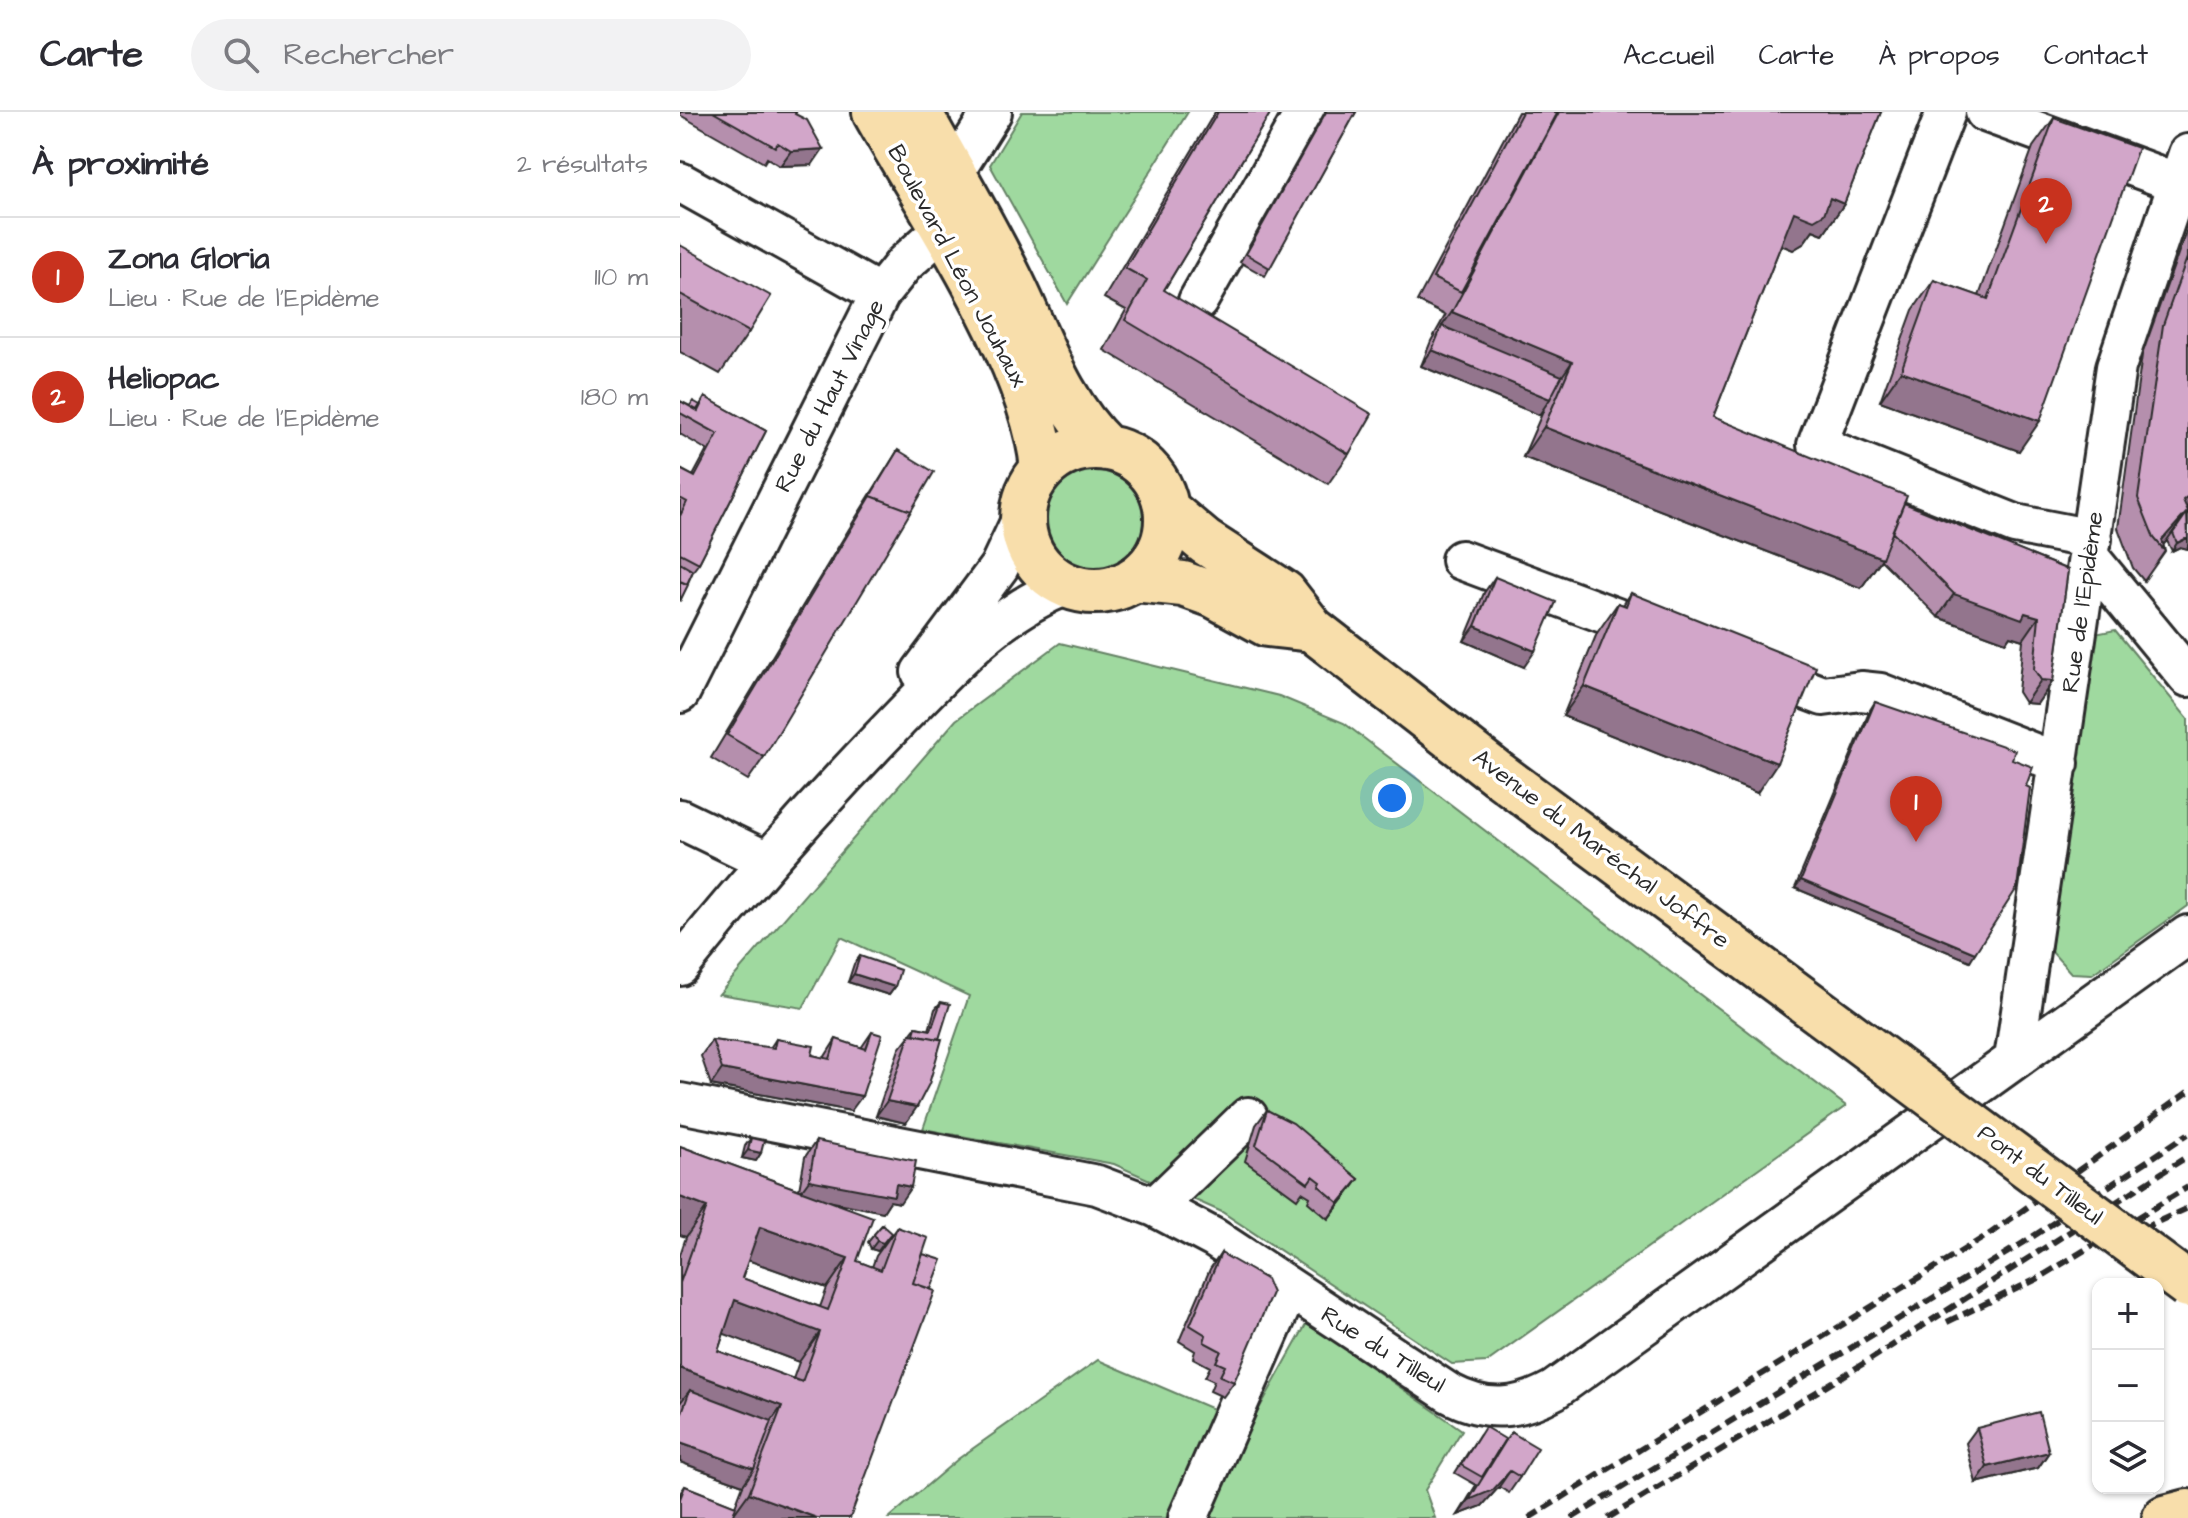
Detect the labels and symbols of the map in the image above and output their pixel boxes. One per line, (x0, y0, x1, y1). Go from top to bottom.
street label: Boulevard Léon Jouhaux (879, 139, 1036, 394)
pin: 2 (2020, 178, 2072, 244)
street label: Rue du Haut Vinage (767, 294, 894, 499)
street label: Rue de l'Epidème (2053, 509, 2113, 695)
street label: Avenue du Maréchal Joffre (1466, 741, 1736, 957)
pin: 1 (1890, 776, 1942, 842)
your location (1372, 778, 1412, 818)
street label: Pont du Tilleul (1970, 1116, 2110, 1234)
street label: Rue du Tilleul (1314, 1298, 1452, 1402)

